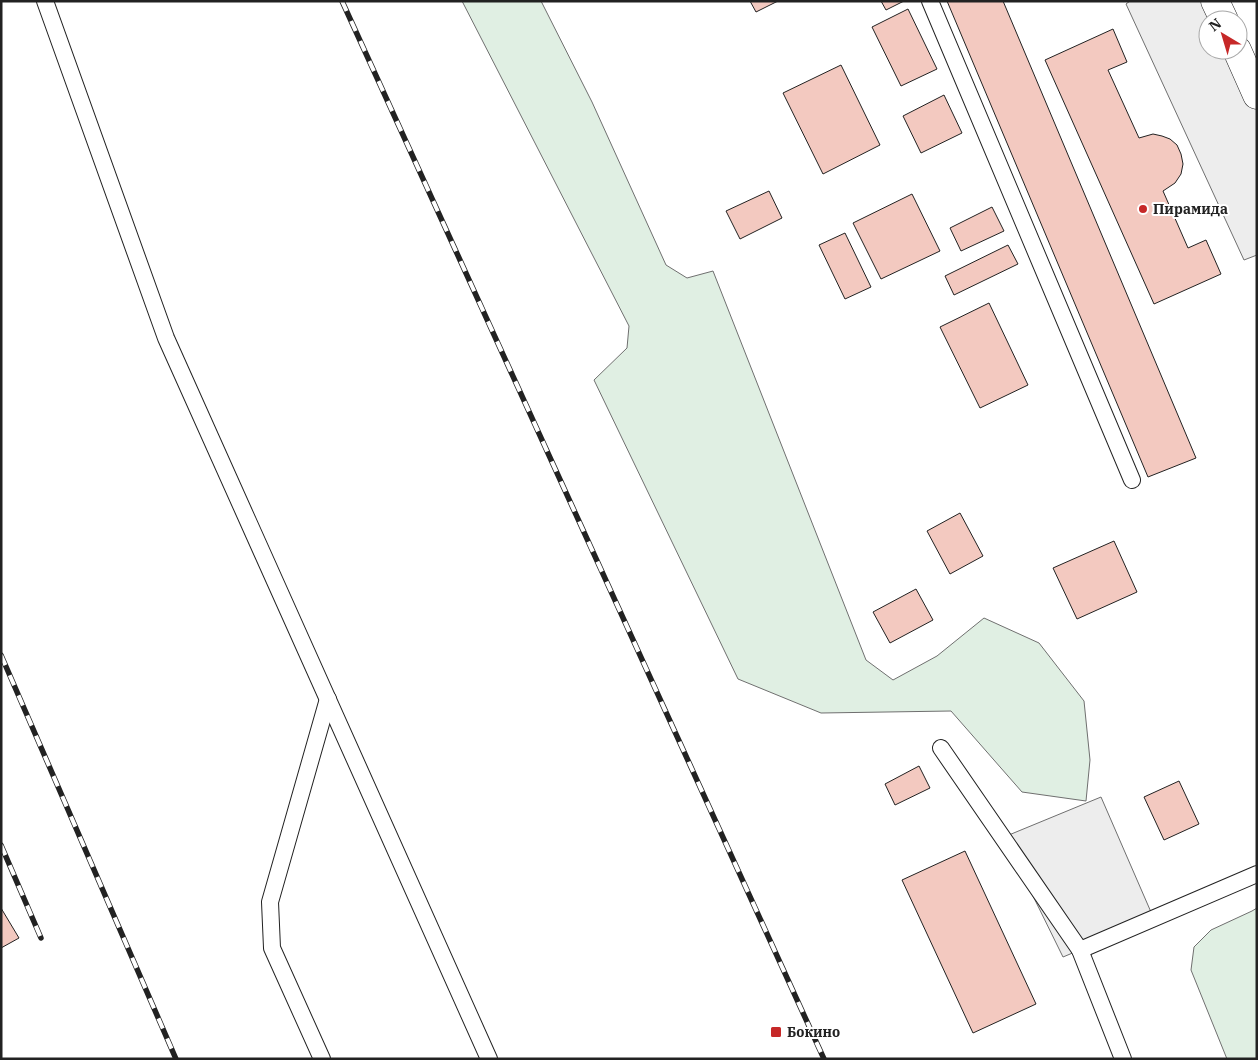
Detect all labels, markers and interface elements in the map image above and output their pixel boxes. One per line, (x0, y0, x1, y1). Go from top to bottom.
north arrow (1198, 10, 1248, 60)
text: N (1205, 14, 1225, 35)
place label: Пирамида (1153, 200, 1228, 218)
marker: Пирамида (1137, 203, 1149, 215)
place label: Бокино (787, 1023, 840, 1041)
marker: Бокино (769, 1025, 783, 1039)

